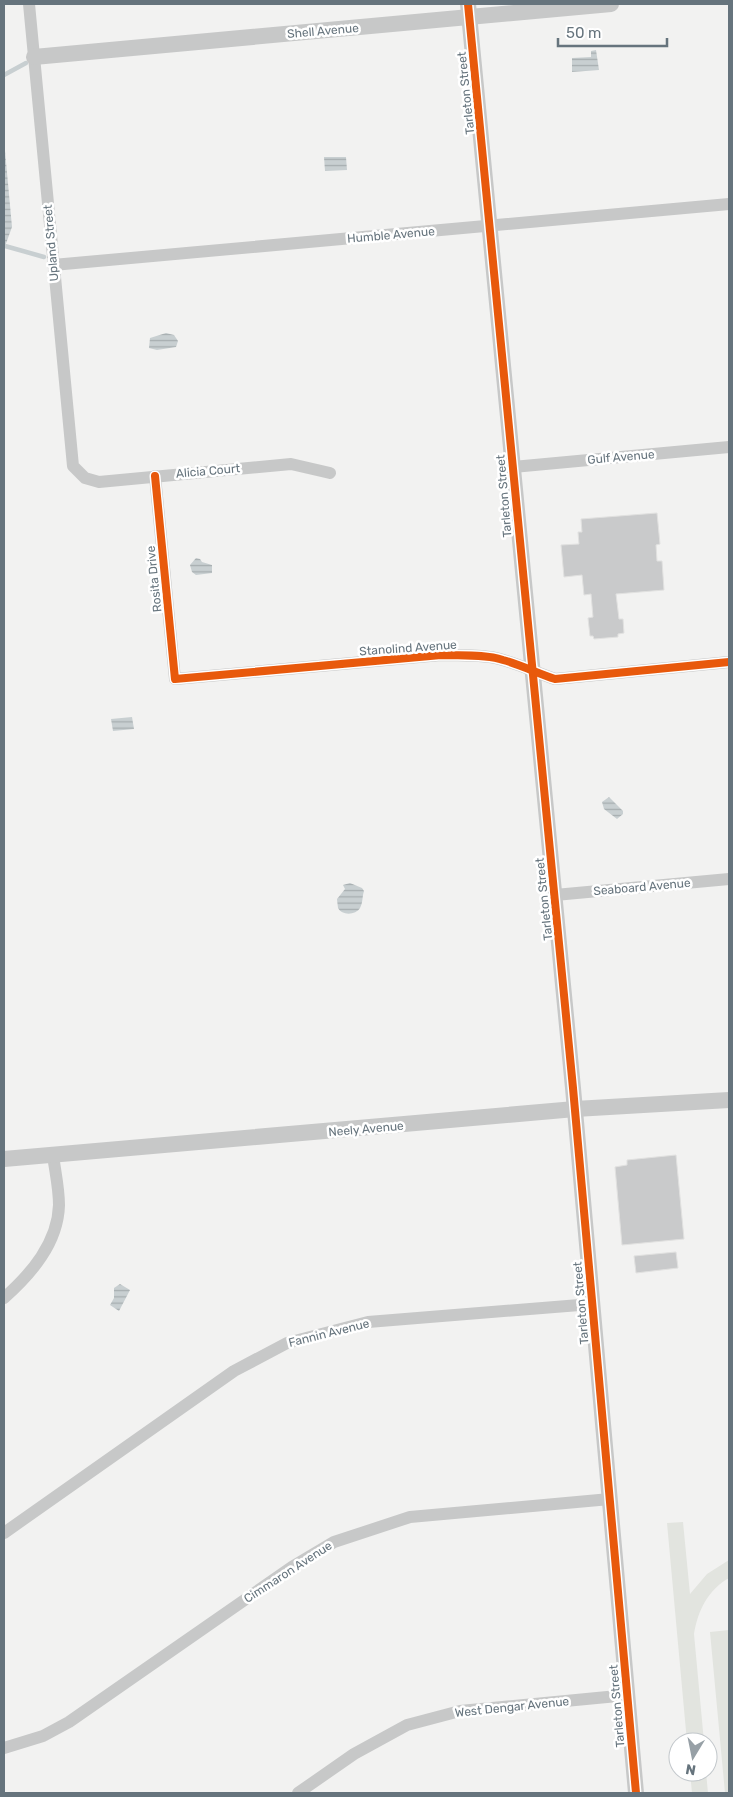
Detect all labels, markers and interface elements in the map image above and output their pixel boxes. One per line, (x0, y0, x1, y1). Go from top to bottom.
scale bar (558, 15, 667, 47)
street label: Shell Avenue (287, 21, 360, 41)
text: 50 m (566, 24, 601, 42)
street label: Tarleton Street (455, 51, 477, 135)
street label: Upland Street (41, 204, 61, 282)
street label: Humble Avenue (347, 224, 436, 246)
street label: Gulf Avenue (587, 447, 655, 467)
street label: Tarleton Street (493, 454, 515, 538)
street label: Alicia Court (175, 461, 241, 481)
street label: Rosita Drive (144, 545, 164, 613)
street label: Stanolind Avenue (359, 638, 458, 658)
street label: Tarleton Street (533, 857, 555, 941)
street label: Seaboard Avenue (593, 876, 692, 898)
street label: Neely Avenue (328, 1119, 405, 1139)
street label: Tarleton Street (570, 1261, 592, 1345)
street label: Fannin Avenue (287, 1316, 371, 1350)
street label: Cimmaron Avenue (241, 1538, 335, 1606)
street label: Tarleton Street (606, 1664, 628, 1748)
street label: West Dengar Avenue (454, 1694, 570, 1720)
north arrow (668, 1732, 718, 1782)
text: N (684, 1760, 697, 1779)

